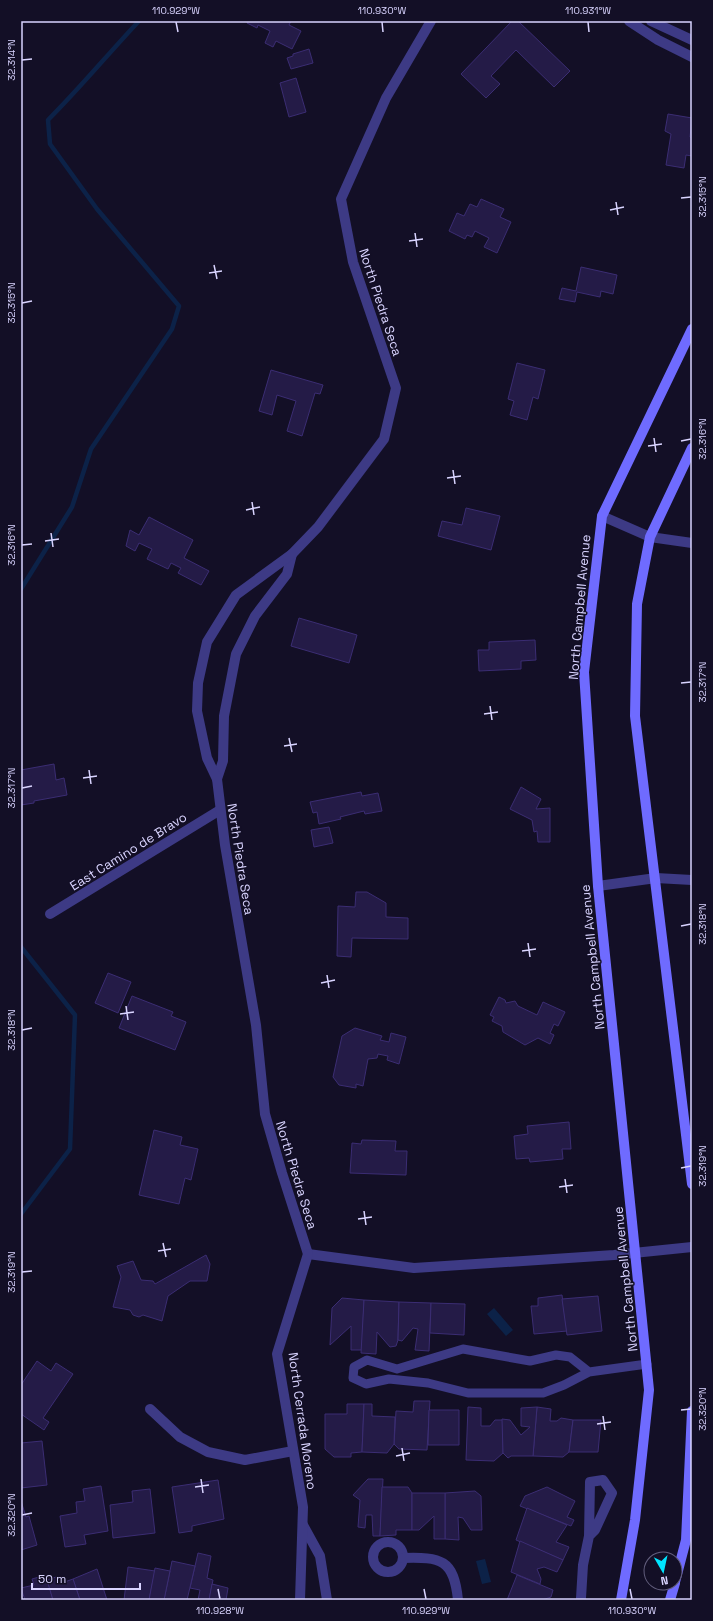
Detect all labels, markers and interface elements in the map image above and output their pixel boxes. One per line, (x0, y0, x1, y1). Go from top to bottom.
text: 110.929°W (152, 4, 200, 17)
text: 110.930°W (358, 4, 406, 17)
text: 110.931°W (565, 4, 611, 17)
text: 32.314°N (5, 39, 18, 81)
text: 32.315°N (696, 176, 709, 218)
street label: North Piedra Seca (355, 246, 406, 359)
text: 32.315°N (5, 282, 18, 324)
text: 32.316°N (696, 418, 709, 460)
text: 32.316°N (5, 524, 18, 566)
street label: North Campbell Avenue (565, 534, 594, 680)
text: 32.317°N (696, 662, 709, 702)
text: 32.317°N (5, 768, 18, 808)
street label: North Piedra Seca (223, 802, 258, 916)
street label: East Camino de Bravo (67, 808, 190, 894)
street label: North Campbell Avenue (576, 884, 609, 1030)
text: 32.318°N (696, 903, 709, 945)
text: 32.318°N (5, 1009, 18, 1051)
street label: North Piedra Seca (272, 1119, 321, 1232)
text: 32.319°N (696, 1145, 709, 1187)
street label: North Campbell Avenue (609, 1206, 642, 1352)
text: 32.319°N (5, 1251, 18, 1293)
street label: North Cerrada Moreno (284, 1351, 321, 1491)
text: 32.320°N (696, 1387, 709, 1431)
text: 32.320°N (5, 1493, 18, 1537)
north arrow (643, 1551, 683, 1591)
scale bar (32, 1565, 140, 1591)
text: 50 m (38, 1571, 66, 1587)
text: N (660, 1573, 669, 1588)
text: 110.928°W (196, 1604, 244, 1617)
text: 110.929°W (402, 1604, 450, 1617)
text: 110.930°W (608, 1604, 656, 1617)

